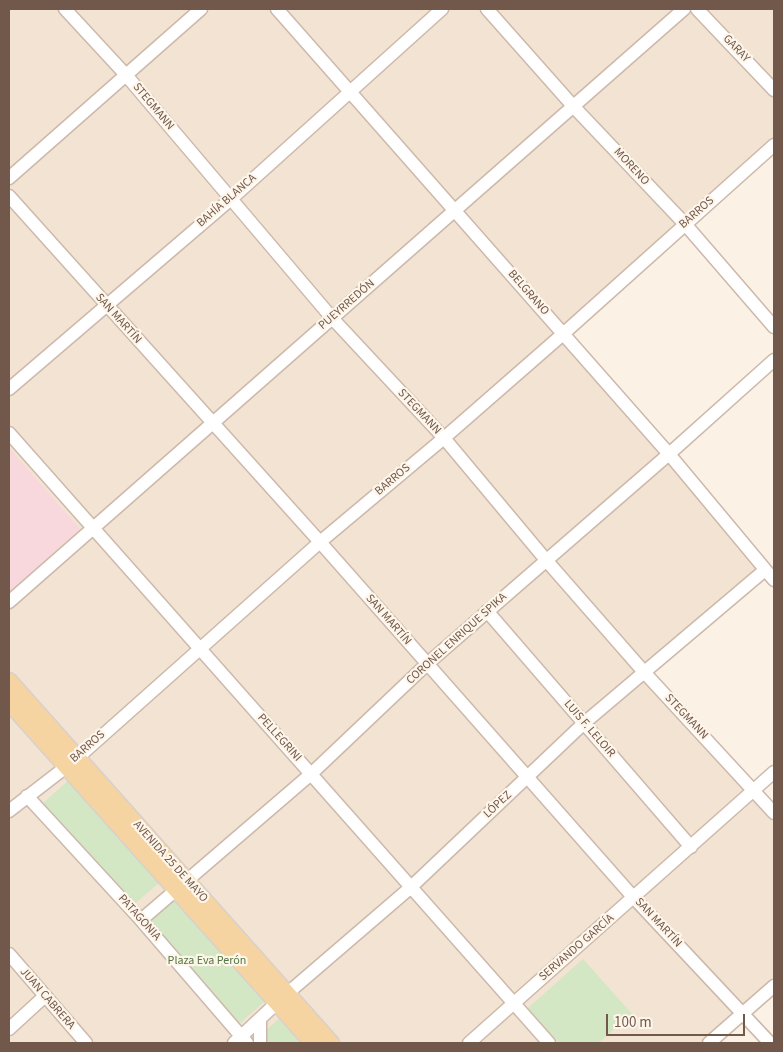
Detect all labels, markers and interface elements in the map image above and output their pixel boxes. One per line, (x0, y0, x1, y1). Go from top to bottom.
street label: GARAY (719, 32, 753, 66)
street label: STEGMANN (129, 81, 177, 133)
street label: MORENO (610, 145, 652, 189)
street label: BAHÍA BLANCA (194, 171, 260, 231)
street label: BARROS (677, 194, 717, 232)
street label: BELGRANO (504, 267, 552, 319)
street label: PUEYRREDÓN (316, 277, 378, 333)
street label: SAN MARTÍN (92, 291, 144, 347)
street label: STEGMANN (394, 386, 444, 438)
street label: BARROS (372, 461, 414, 499)
street label: CORONEL ENRIQUE SPIKA (404, 590, 510, 688)
street label: SAN MARTÍN (362, 592, 414, 648)
street label: STEGMANN (661, 691, 711, 743)
street label: LUIS F. LELOIR (560, 697, 618, 761)
street label: PELLEGRINI (254, 711, 304, 765)
street label: BARROS (68, 728, 108, 766)
street label: LÓPEZ (481, 788, 515, 822)
street label: AVENIDA 25 DE MAYO (130, 818, 210, 906)
street label: PATAGONIA (114, 892, 164, 944)
street label: SAN MARTÍN (631, 895, 685, 951)
street label: SERVANDO GARCÍA (536, 911, 618, 985)
park label: Plaza Eva Perón (168, 954, 246, 968)
street label: JUAN CABRERA (16, 965, 78, 1033)
scale bar (608, 1004, 747, 1036)
text: 100 m (614, 1012, 652, 1033)

